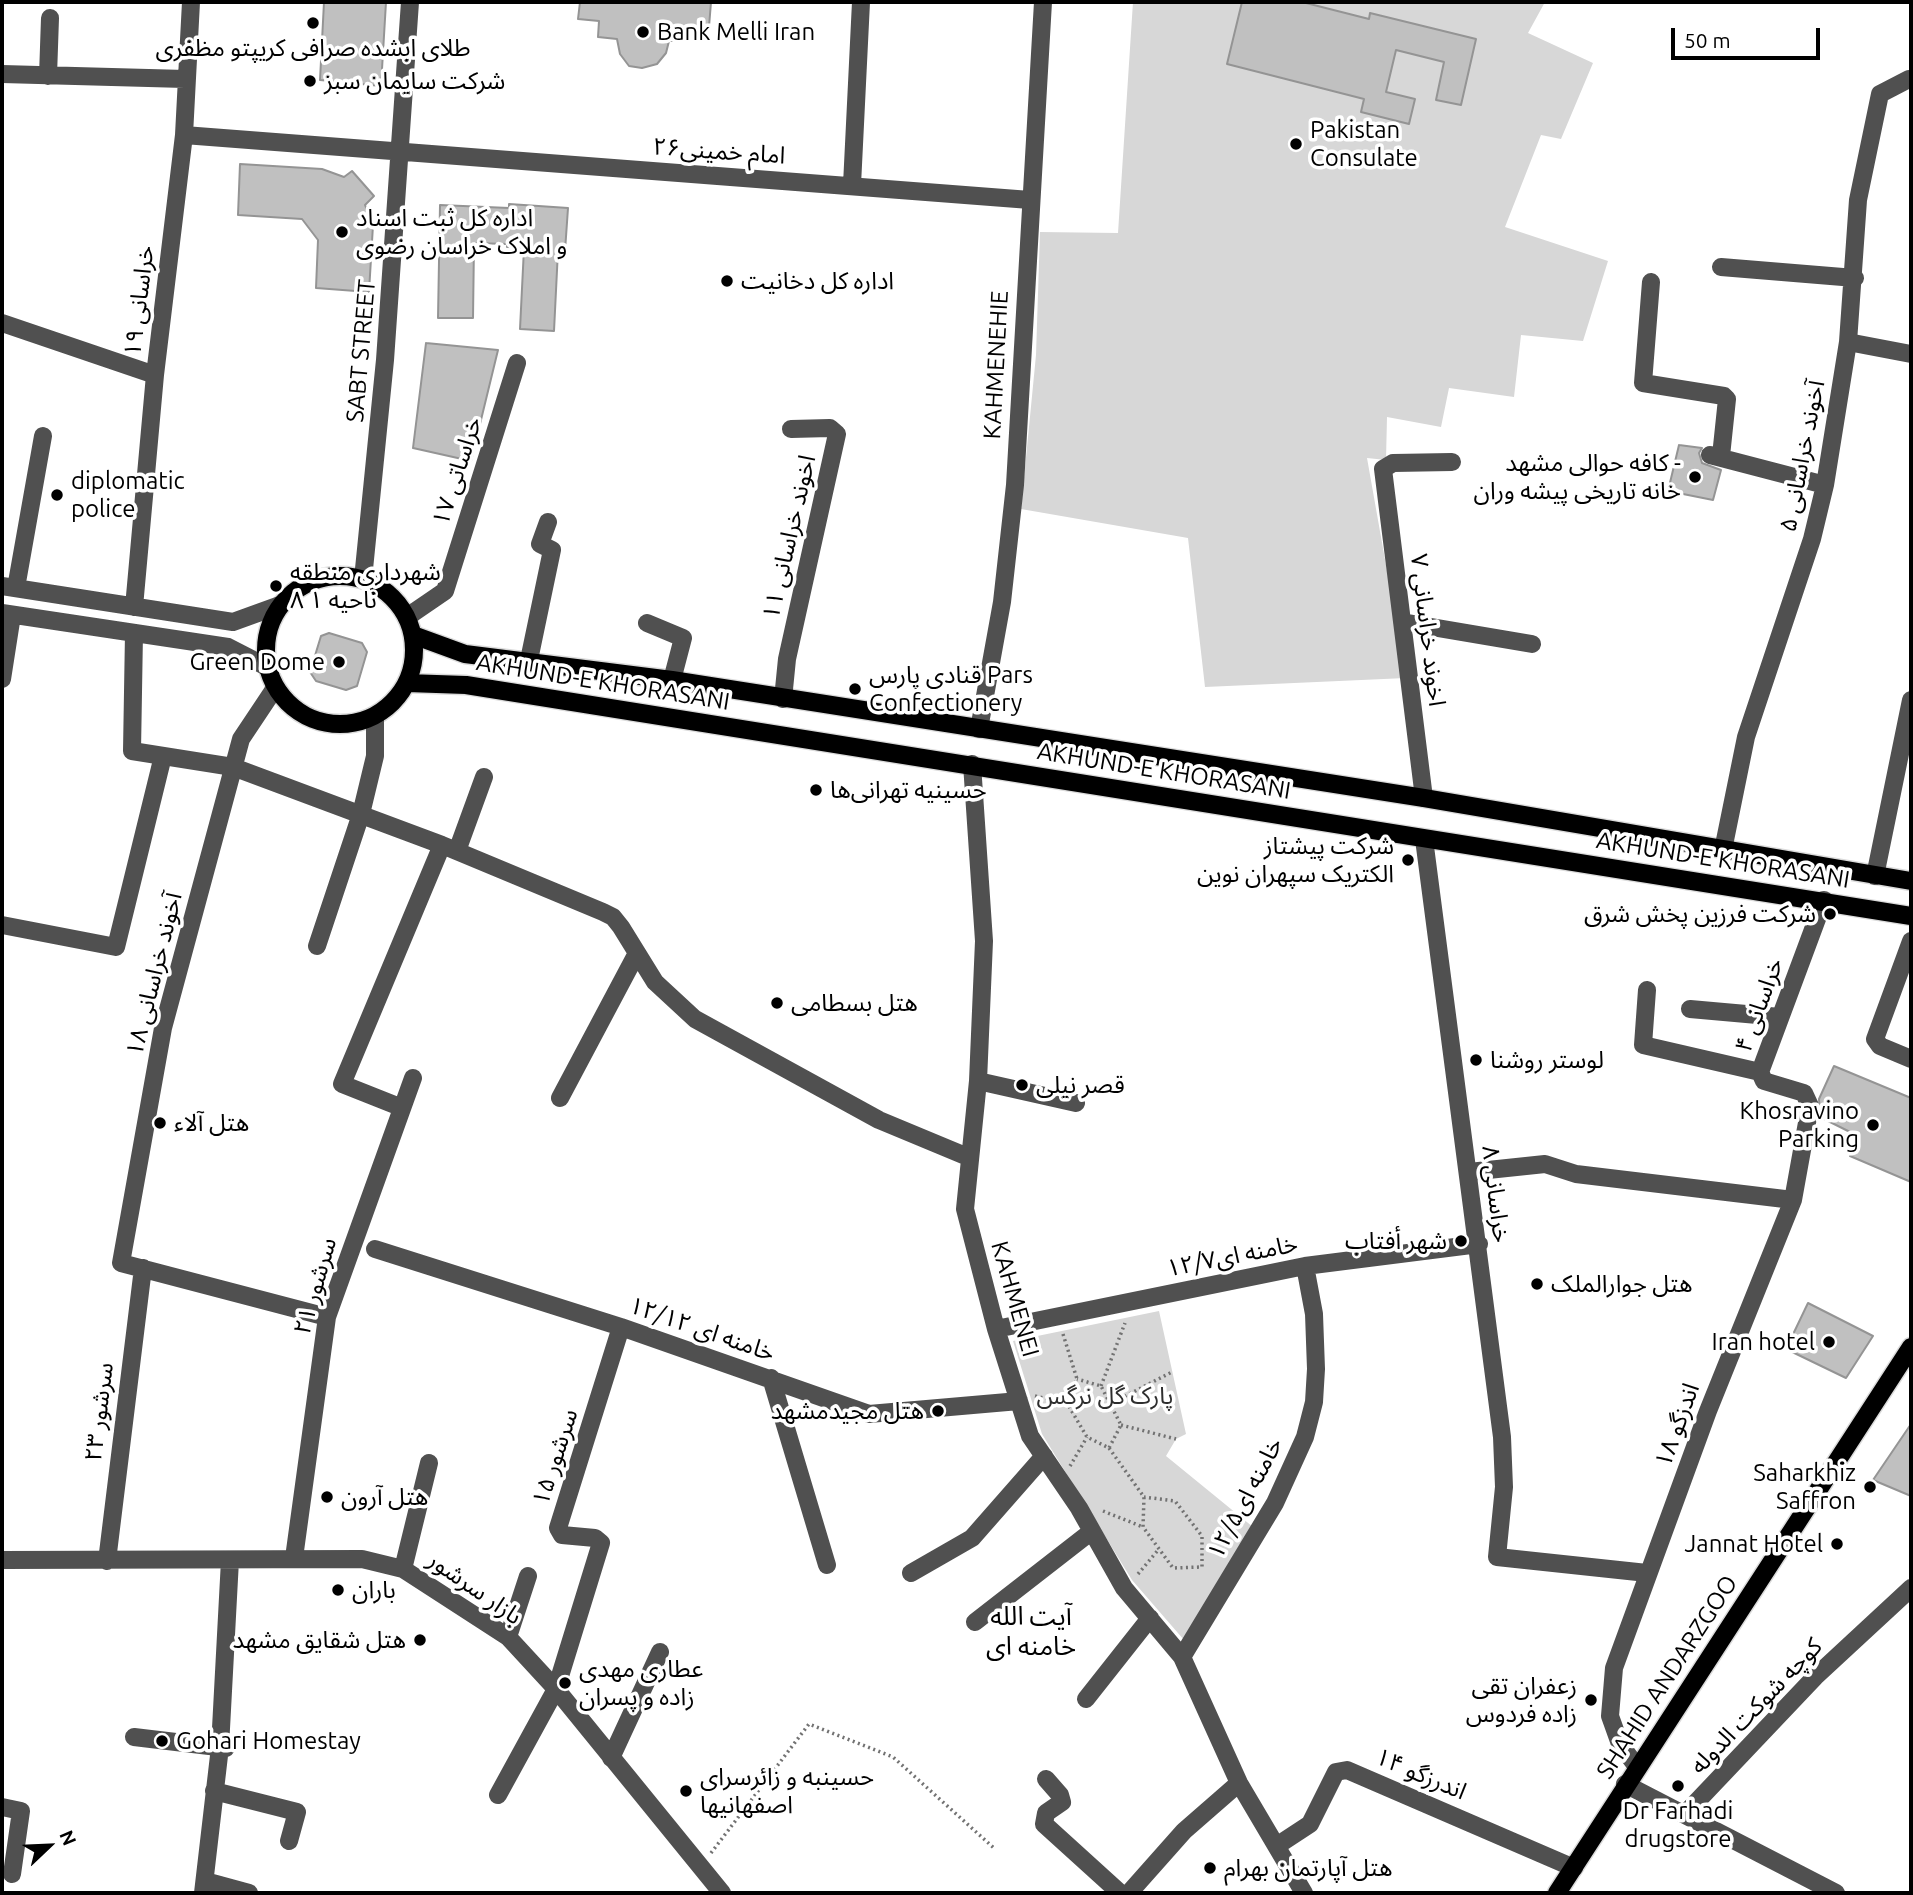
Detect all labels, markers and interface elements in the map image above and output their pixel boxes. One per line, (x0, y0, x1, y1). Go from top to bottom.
scale bar (1675, 14, 1824, 58)
marker: طلای ابشده صرافی کریپتو مظفری (305, 15, 321, 31)
place label: Bank Melli Iran (657, 18, 815, 46)
marker: Bank Melli Iran (635, 24, 651, 40)
text: 50 m (1684, 28, 1731, 52)
place label: طلای ابشده صرافی کریپتو مظفری (156, 34, 470, 62)
place label: شركت سايمان سبز (324, 67, 505, 95)
marker: شركت سايمان سبز (302, 73, 318, 89)
place label: Pakistan Consulate (1310, 116, 1418, 172)
street label: امام خمینی۲۶ (652, 132, 786, 170)
marker: Pakistan Consulate (1288, 136, 1304, 152)
place label: اداره کل ثبت اسناد و املاک خراسان رضوی (356, 204, 567, 260)
marker: اداره کل ثبت اسناد و املاک خراسان رضوی (334, 224, 350, 240)
street label: خراسانی ۱۹ (118, 244, 160, 358)
place label: اداره کل دخانیت (741, 267, 894, 295)
marker: اداره کل دخانیت (719, 273, 735, 289)
street label: SABT STREET (340, 278, 382, 424)
street label: KAHMENEHIE (978, 290, 1014, 440)
street label: آخوند خراسانی ۵ (1773, 378, 1831, 534)
street label: خراساتی ۱۷ (426, 413, 488, 529)
place label: کافه حوالی مشهد - خانه تاریخی پیشه وران (1474, 449, 1681, 505)
street label: اخوند خراسانی ۱۱ (756, 452, 822, 622)
place label: diplomatic police (71, 467, 185, 523)
marker: کافه حوالی مشهد - خانه تاریخی پیشه وران (1687, 469, 1703, 485)
marker: diplomatic police (49, 487, 65, 503)
street label: اخوند خراسانی ۷ (1404, 552, 1452, 708)
place label: شهرداری منطقه ۸ ناحیه ۱ (290, 558, 441, 614)
marker: شهرداری منطقه ۸ ناحیه ۱ (268, 578, 284, 594)
place label: Green Dome (189, 648, 325, 676)
street label: AKHUND-E KHORASANI (474, 648, 732, 716)
marker: Green Dome (331, 654, 347, 670)
place label: قنادی پارس Pars Confectionery (869, 661, 1033, 717)
marker: قنادی پارس Pars Confectionery (847, 681, 863, 697)
street label: AKHUND-E KHORASANI (1035, 737, 1293, 805)
place label: حسینیه تهرانی‌ها (830, 776, 987, 804)
marker: حسینیه تهرانی‌ها (808, 782, 824, 798)
street label: AKHUND-E KHORASANI (1594, 826, 1852, 894)
place label: شرکت پیشتاز الکتریک سپهران نوین (1197, 832, 1394, 888)
marker: شرکت پیشتاز الکتریک سپهران نوین (1400, 852, 1416, 868)
street label: آخوند خراسانی ۱۸ (120, 889, 188, 1059)
place label: شركت فرزين پخش شرق (1584, 900, 1816, 928)
marker: شركت فرزين پخش شرق (1822, 906, 1838, 922)
street label: خراسانی ۴ (1729, 954, 1789, 1056)
place label: هتل بسطامی (791, 989, 918, 1017)
marker: هتل بسطامی (769, 995, 785, 1011)
place label: لوستر روشنا (1490, 1046, 1604, 1074)
marker: لوستر روشنا (1468, 1052, 1484, 1068)
place label: قصر نیلی (1036, 1071, 1125, 1099)
marker: قصر نیلی (1014, 1077, 1030, 1093)
place label: Khosravino Parking (1740, 1097, 1859, 1153)
place label: هتل آلاء (174, 1109, 249, 1137)
marker: هتل آلاء (152, 1115, 168, 1131)
marker: Khosravino Parking (1865, 1117, 1881, 1133)
street label: خراسانی ۸ (1476, 1144, 1516, 1244)
place label: شهر أفتاب (1345, 1227, 1447, 1255)
street label: خامنه ای۱۲/۷ (1164, 1229, 1300, 1283)
marker: شهر أفتاب (1453, 1233, 1469, 1249)
street label: سرشور ۲۱ (287, 1234, 343, 1338)
street label: KAHMENEI (985, 1238, 1045, 1360)
place label: هتل جوارالملک (1551, 1270, 1693, 1298)
marker: هتل جوارالملک (1529, 1276, 1545, 1292)
street label: خامنه ای ۱۲/۱۲ (625, 1291, 779, 1367)
place label: Iran hotel (1712, 1328, 1815, 1356)
marker: Iran hotel (1821, 1334, 1837, 1350)
street label: سرشور ۲۳ (79, 1361, 119, 1463)
street label: اندزگو ۱۸ (1649, 1379, 1705, 1471)
park label: پارک گل نرگس (1037, 1382, 1173, 1410)
place label: هتل مجيدمشهد (771, 1397, 924, 1425)
marker: هتل مجيدمشهد (930, 1403, 946, 1419)
street label: سرشور ۱۵ (526, 1405, 584, 1509)
street label: خامنه ای۱۲/۵ (1201, 1432, 1289, 1564)
place label: Saharkhiz Saffron (1753, 1459, 1856, 1515)
marker: Saharkhiz Saffron (1862, 1479, 1878, 1495)
place label: هتل آرون (341, 1483, 428, 1511)
marker: هتل آرون (319, 1489, 335, 1505)
place label: Jannat Hotel (1684, 1530, 1823, 1558)
marker: Jannat Hotel (1829, 1536, 1845, 1552)
street label: بازار سرشور (422, 1545, 528, 1631)
street label: SHAHID ANDARZGOO (1590, 1570, 1744, 1784)
place label: باران (352, 1576, 396, 1604)
marker: باران (330, 1582, 346, 1598)
district label: آیت الله خامنه ای (986, 1600, 1076, 1662)
place label: هتل شقایق مشهد (233, 1626, 406, 1654)
marker: هتل شقایق مشهد (412, 1632, 428, 1648)
street label: کوچه شوکت الدوله (1684, 1632, 1828, 1780)
place label: عطاری مهدی زاده و پسران (579, 1655, 703, 1711)
place label: زعفران تقی زاده فردوس (1466, 1672, 1577, 1728)
marker: عطاری مهدی زاده و پسران (557, 1675, 573, 1691)
marker: زعفران تقی زاده فردوس (1583, 1692, 1599, 1708)
place label: Gohari Homestay (176, 1727, 361, 1755)
marker: Gohari Homestay (154, 1733, 170, 1749)
street label: اندرزگو ۱۴ (1371, 1742, 1471, 1806)
place label: حسینبه و زائرسرای اصفهانیها (700, 1763, 874, 1819)
marker: Dr Farhadi drugstore (1670, 1778, 1686, 1794)
marker: حسینبه و زائرسرای اصفهانیها (678, 1783, 694, 1799)
place label: Dr Farhadi drugstore (1623, 1797, 1733, 1853)
north arrow (14, 1811, 84, 1881)
text: N (55, 1827, 81, 1849)
place label: هتل آپارتمان بهرام (1224, 1854, 1392, 1882)
marker: هتل آپارتمان بهرام (1202, 1860, 1218, 1876)

